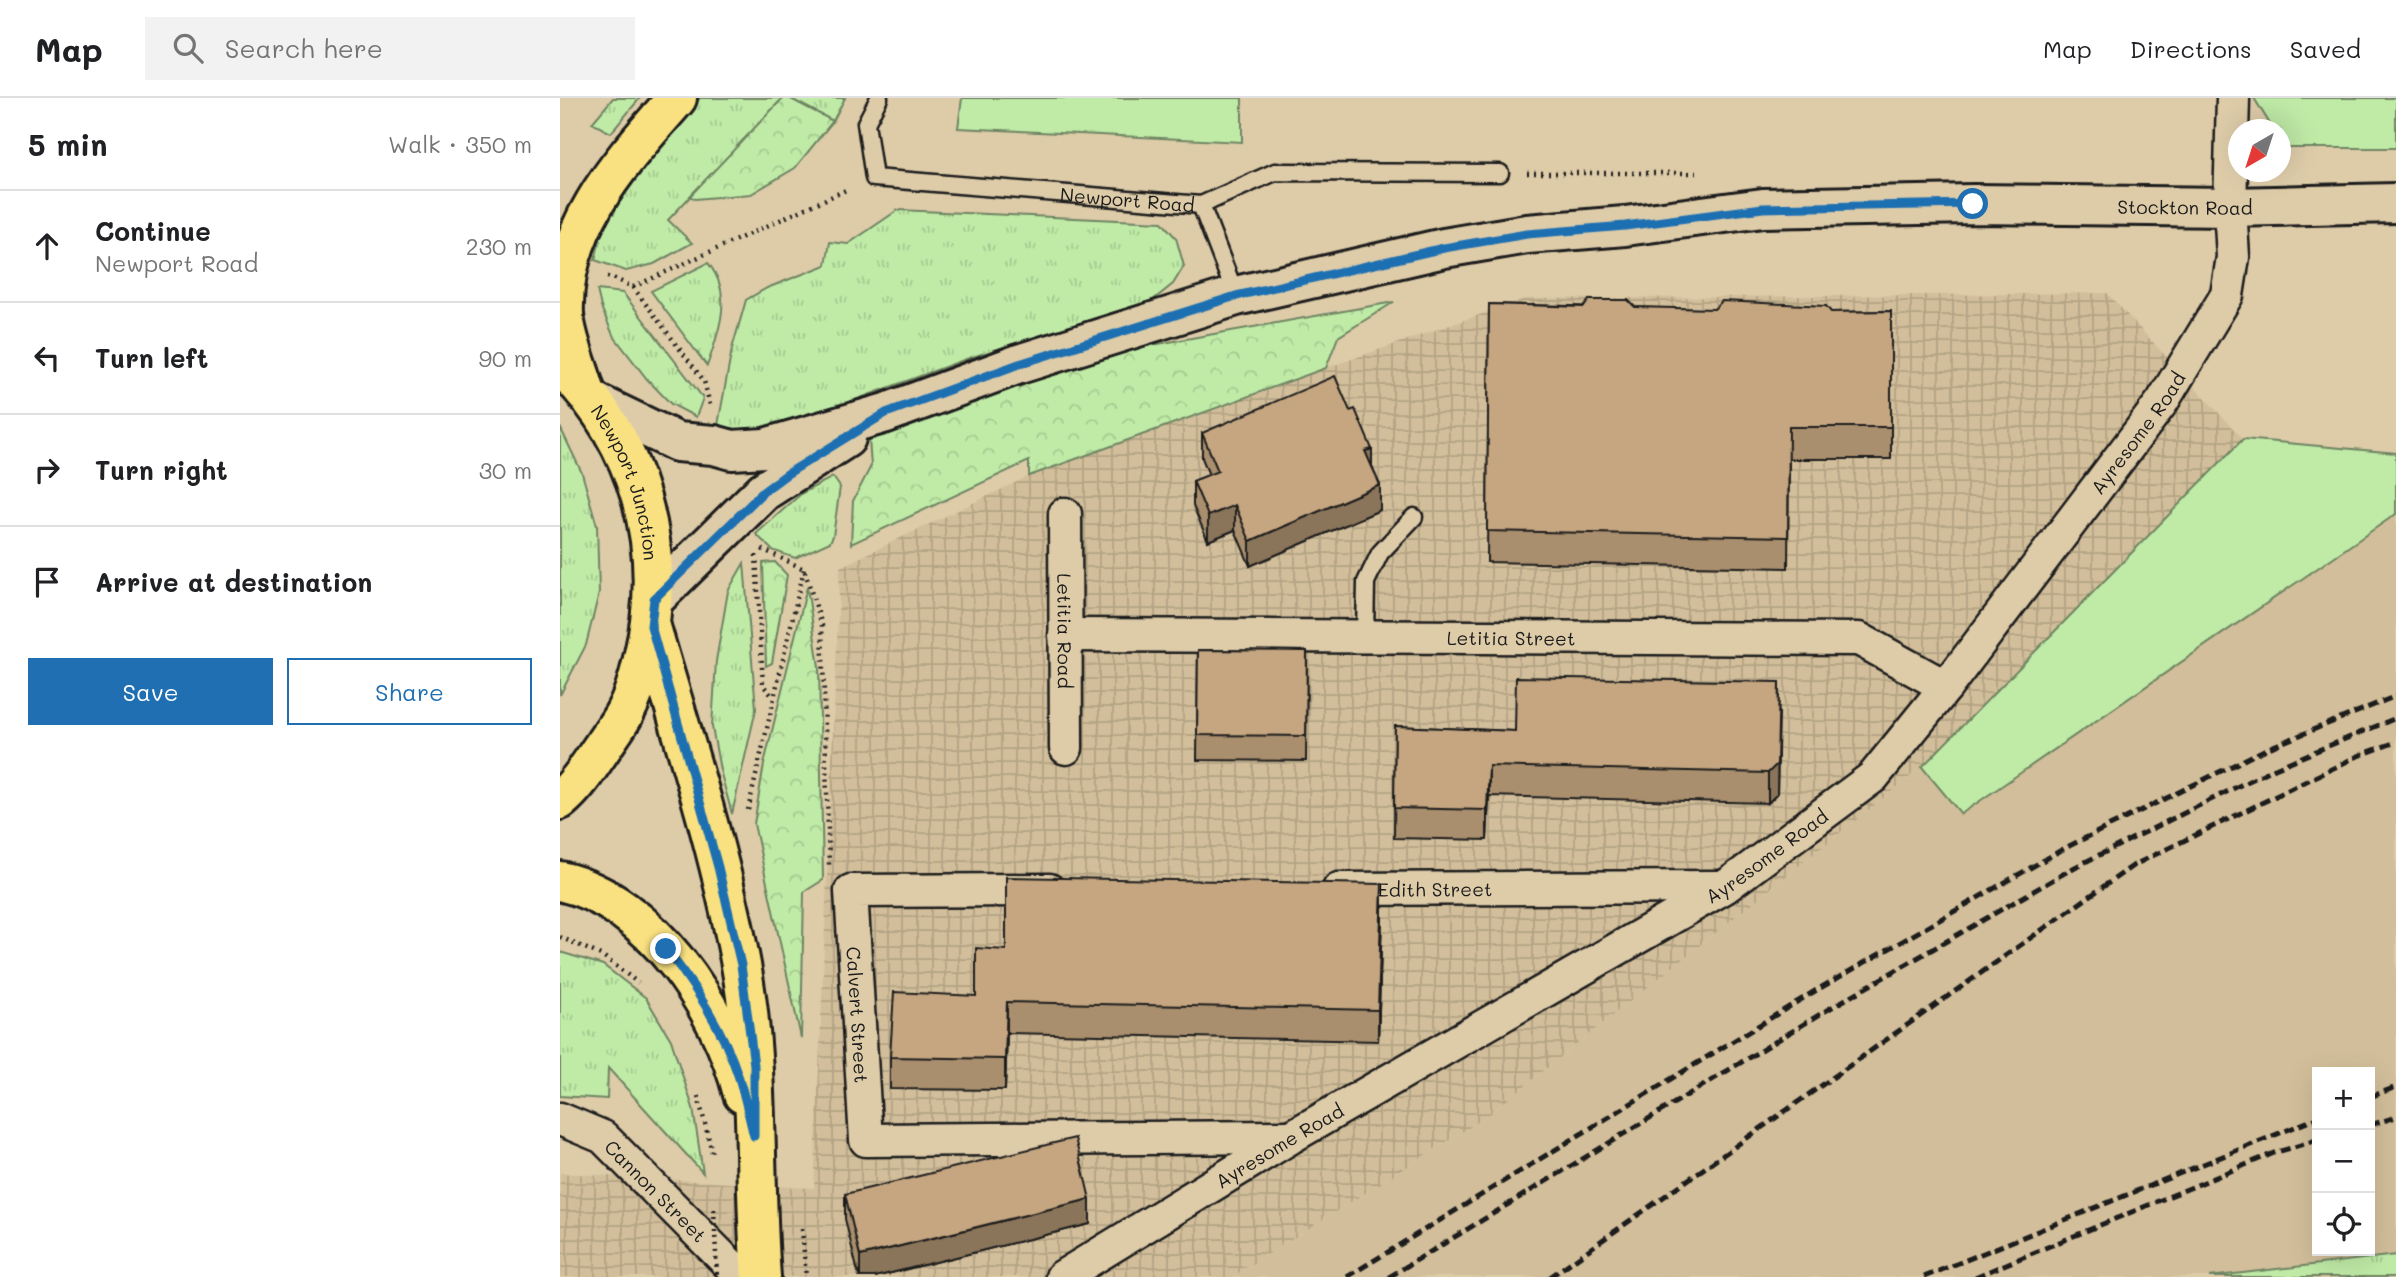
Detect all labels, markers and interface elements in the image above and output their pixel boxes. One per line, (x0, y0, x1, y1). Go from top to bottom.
search box (145, 17, 635, 80)
text: Map (35, 27, 103, 70)
icon: search (169, 29, 207, 67)
text: Search here (225, 31, 383, 65)
text: Map (2043, 33, 2092, 64)
text: Directions (2130, 33, 2252, 64)
text: Saved (2290, 33, 2361, 64)
north arrow (2228, 119, 2291, 182)
text: 5 min (28, 124, 108, 164)
text: Walk · 350 m (388, 129, 532, 159)
street label: Newport Road (1059, 181, 1196, 217)
route start (1957, 188, 1988, 219)
street label: Stockton Road (2117, 193, 2253, 220)
text: Continue (95, 214, 211, 248)
icon: ahead (28, 227, 66, 265)
text: 230 m (466, 231, 532, 261)
text: Newport Road (95, 248, 258, 278)
icon: left (28, 339, 66, 377)
text: Turn left (95, 341, 208, 375)
text: 90 m (479, 343, 532, 373)
street label: Ayresome Road (2085, 367, 2190, 499)
street label: Newport Junction (586, 399, 664, 561)
icon: right (28, 451, 66, 489)
text: Turn right (95, 453, 228, 487)
text: 30 m (479, 455, 532, 485)
icon: arrive (28, 563, 66, 601)
text: Arrive at destination (95, 565, 372, 599)
street label: Letitia Road (1053, 573, 1078, 689)
street label: Letitia Street (1447, 624, 1575, 650)
button: Save (28, 658, 273, 725)
button: Share (287, 658, 532, 725)
street label: Ayresome Road (1701, 803, 1832, 908)
street label: Edith Street (1378, 876, 1492, 901)
route end (650, 933, 681, 964)
street label: Calvert Street (842, 946, 875, 1084)
map controls (2312, 1067, 2375, 1256)
button: + (2312, 1067, 2375, 1130)
street label: Ayresome Road (1210, 1097, 1348, 1193)
button: − (2312, 1130, 2375, 1193)
street label: Cannon Street (600, 1134, 713, 1247)
button: locate (2312, 1193, 2375, 1256)

